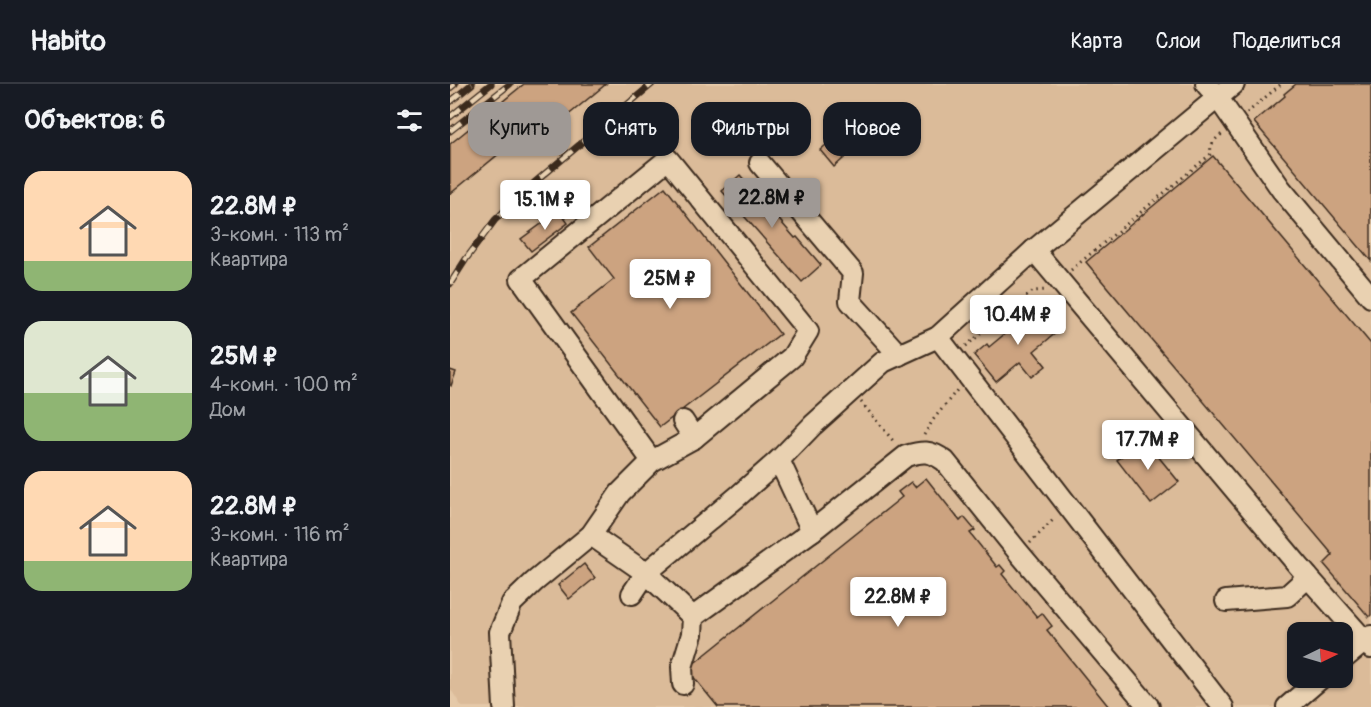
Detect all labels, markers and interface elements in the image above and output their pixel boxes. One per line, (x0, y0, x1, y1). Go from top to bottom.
text: Habito (30, 24, 106, 59)
text: Карта (1070, 28, 1122, 55)
text: Слои (1155, 28, 1200, 55)
text: Поделиться (1233, 28, 1341, 55)
chip: Купить (468, 102, 571, 156)
chip: Снять (583, 102, 679, 156)
chip: Фильтры (691, 102, 811, 156)
chip: Новое (823, 102, 921, 156)
text: Объектов: 6 (24, 104, 165, 136)
icon: filters (393, 104, 426, 137)
pin: 22.8M ₽ (717, 178, 827, 229)
pin: 15.1M ₽ (490, 180, 600, 231)
text: 22.8M ₽ (738, 185, 806, 210)
text: 15.1M ₽ (514, 187, 576, 212)
text: 22.8M ₽ (210, 190, 298, 222)
icon: home (72, 195, 144, 267)
text: 3-комн. · 113 m² (210, 222, 349, 247)
text: Квартира (210, 247, 288, 272)
pin: 25M ₽ (628, 259, 712, 310)
text: 25M ₽ (644, 266, 696, 291)
pin: 10.4M ₽ (963, 295, 1073, 346)
text: 10.4M ₽ (984, 302, 1052, 327)
text: 25M ₽ (210, 340, 279, 372)
icon: home (72, 345, 144, 417)
text: 4-комн. · 100 m² (210, 372, 358, 397)
text: Дом (210, 397, 246, 422)
pin: 17.7M ₽ (1093, 420, 1203, 471)
text: 17.7M ₽ (1116, 427, 1180, 452)
text: 22.8M ₽ (210, 490, 298, 522)
icon: home (72, 495, 144, 567)
text: 3-комн. · 116 m² (210, 522, 350, 547)
text: Квартира (210, 547, 288, 572)
pin: 22.8M ₽ (843, 577, 953, 628)
text: 22.8M ₽ (864, 584, 932, 609)
north arrow (1287, 622, 1353, 688)
map controls (1287, 622, 1353, 688)

